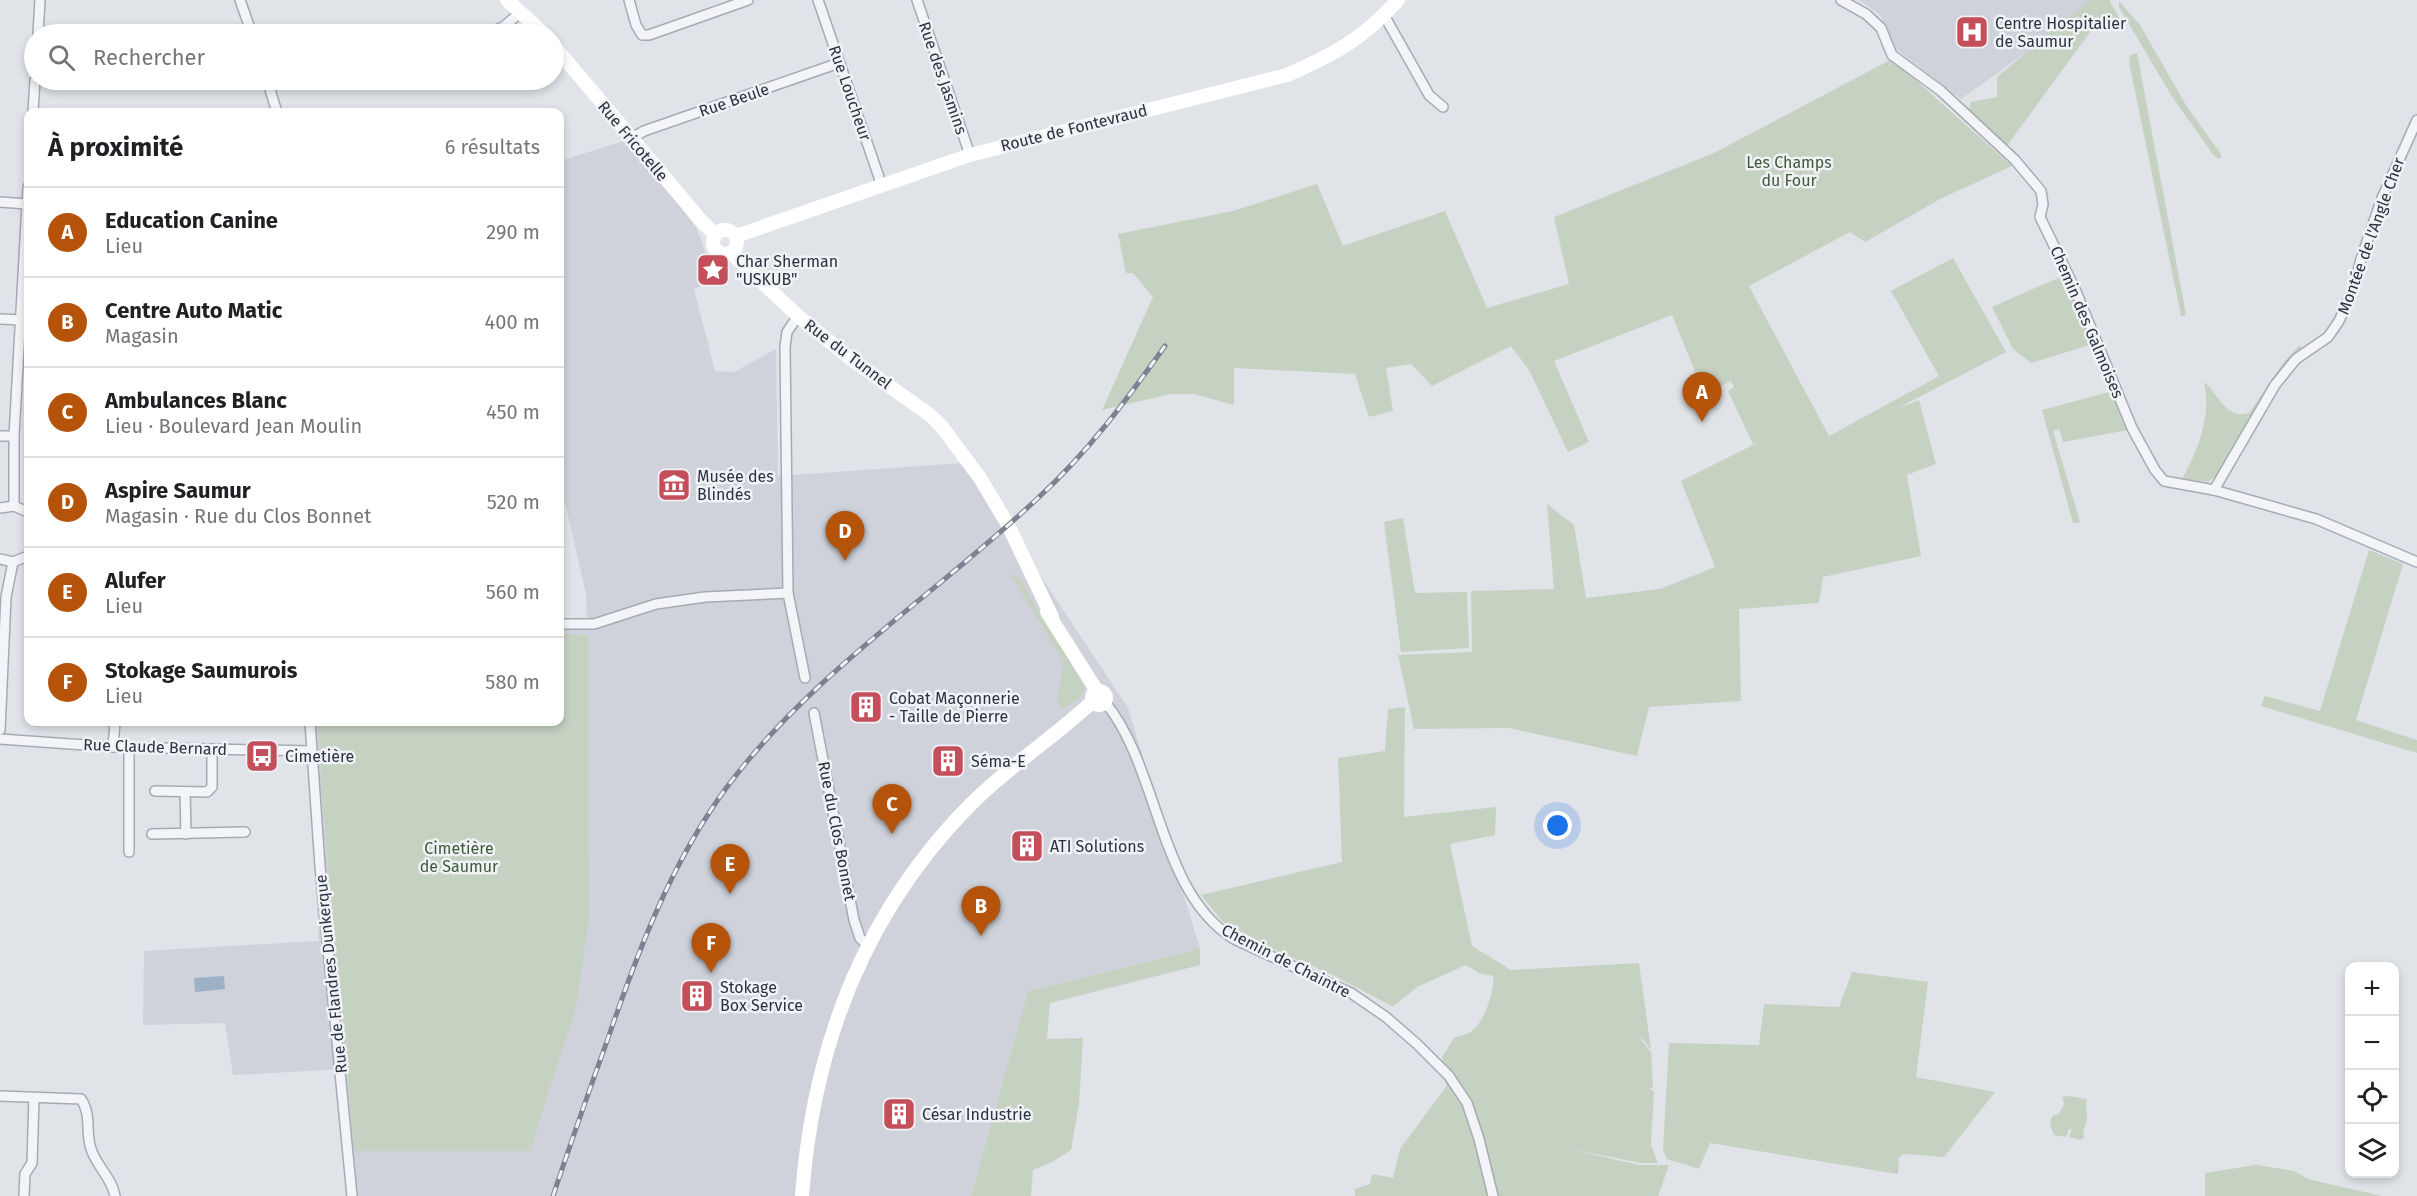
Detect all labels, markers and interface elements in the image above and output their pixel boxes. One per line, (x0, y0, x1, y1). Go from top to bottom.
hospital icon: Centre Hospitalier de Saumur (1954, 14, 1990, 50)
place label: Centre Hospitalier de Saumur (1995, 14, 2127, 51)
street label: Rue des Jasmins (915, 19, 971, 137)
search box (24, 24, 564, 90)
icon: search (45, 41, 78, 74)
street label: Rue Loucheur (825, 43, 875, 144)
text: Rechercher (93, 44, 205, 71)
street label: Rue Beule (696, 79, 772, 121)
street label: Rue Fricotelle (594, 97, 672, 185)
street label: Route de Fontevraud (999, 101, 1149, 155)
text: À proximité (48, 132, 183, 163)
text: 6 résultats (445, 135, 540, 159)
park label: Les Champs du Four (1746, 153, 1832, 190)
street label: Montée de l'Angle Cher (2334, 154, 2409, 317)
text: Education Canine (105, 207, 278, 234)
text: A (62, 220, 73, 244)
text: 290 m (486, 220, 540, 244)
text: Lieu (105, 234, 143, 258)
street label: Chemin des Galmoises (2046, 243, 2128, 401)
place icon: Char Sherman "USKUB" (695, 252, 731, 288)
place label: Char Sherman "USKUB" (736, 252, 838, 289)
text: Centre Auto Matic (105, 297, 282, 324)
text: B (61, 310, 74, 334)
text: 400 m (485, 310, 540, 334)
street label: Rue du Tunnel (801, 315, 896, 393)
text: Magasin (105, 324, 179, 348)
pin: A (1682, 372, 1722, 422)
text: Ambulances Blanc (105, 387, 287, 414)
text: C (62, 400, 73, 424)
text: 450 m (486, 400, 540, 424)
text: Lieu · Boulevard Jean Moulin (105, 414, 362, 438)
museum icon: Musée des Blindés (656, 467, 692, 503)
place label: Musée des Blindés (697, 467, 774, 504)
text: Aspire Saumur (105, 477, 251, 504)
text: D (61, 490, 74, 514)
text: 520 m (487, 490, 540, 514)
text: Magasin · Rue du Clos Bonnet (105, 504, 371, 528)
pin: D (826, 512, 864, 561)
text: Alufer (105, 567, 166, 594)
text: E (62, 580, 73, 604)
text: 560 m (486, 580, 540, 604)
text: Lieu (105, 594, 143, 618)
text: Stokage Saumurois (105, 657, 297, 684)
text: F (63, 670, 72, 694)
text: 580 m (485, 670, 540, 694)
text: Lieu (105, 684, 143, 708)
building icon: Cobat Maçonnerie - Taille de Pierre (848, 689, 884, 725)
place label: Cobat Maçonnerie - Taille de Pierre (889, 689, 1020, 726)
street label: Rue Claude Bernard (83, 735, 227, 759)
bus stop icon: Cimetière (244, 738, 280, 774)
building icon: Séma-E (930, 743, 966, 779)
place label: Cimetière (285, 747, 354, 766)
place label: Séma-E (971, 752, 1026, 771)
street label: Rue du Clos Bonnet (814, 760, 860, 903)
pin: C (872, 784, 912, 834)
your location (1543, 811, 1572, 840)
building icon: ATI Solutions (1009, 828, 1045, 864)
place label: ATI Solutions (1050, 837, 1144, 856)
park label: Cimetière de Saumur (420, 839, 499, 876)
pin: E (710, 844, 750, 894)
street label: Rue de Flandres Dunkerque (311, 874, 351, 1074)
pin: B (962, 886, 1000, 936)
street label: Chemin de Chaintre (1218, 920, 1354, 1002)
pin: F (692, 924, 730, 973)
map controls (2345, 962, 2399, 1178)
button: + (2345, 962, 2399, 1016)
building icon: Stokage Box Service (679, 978, 715, 1014)
place label: Stokage Box Service (720, 978, 803, 1015)
button: − (2345, 1016, 2399, 1070)
button: locate (2345, 1070, 2399, 1124)
building icon: César Industrie (881, 1096, 917, 1132)
place label: César Industrie (922, 1105, 1031, 1124)
button: layers (2345, 1124, 2399, 1178)

